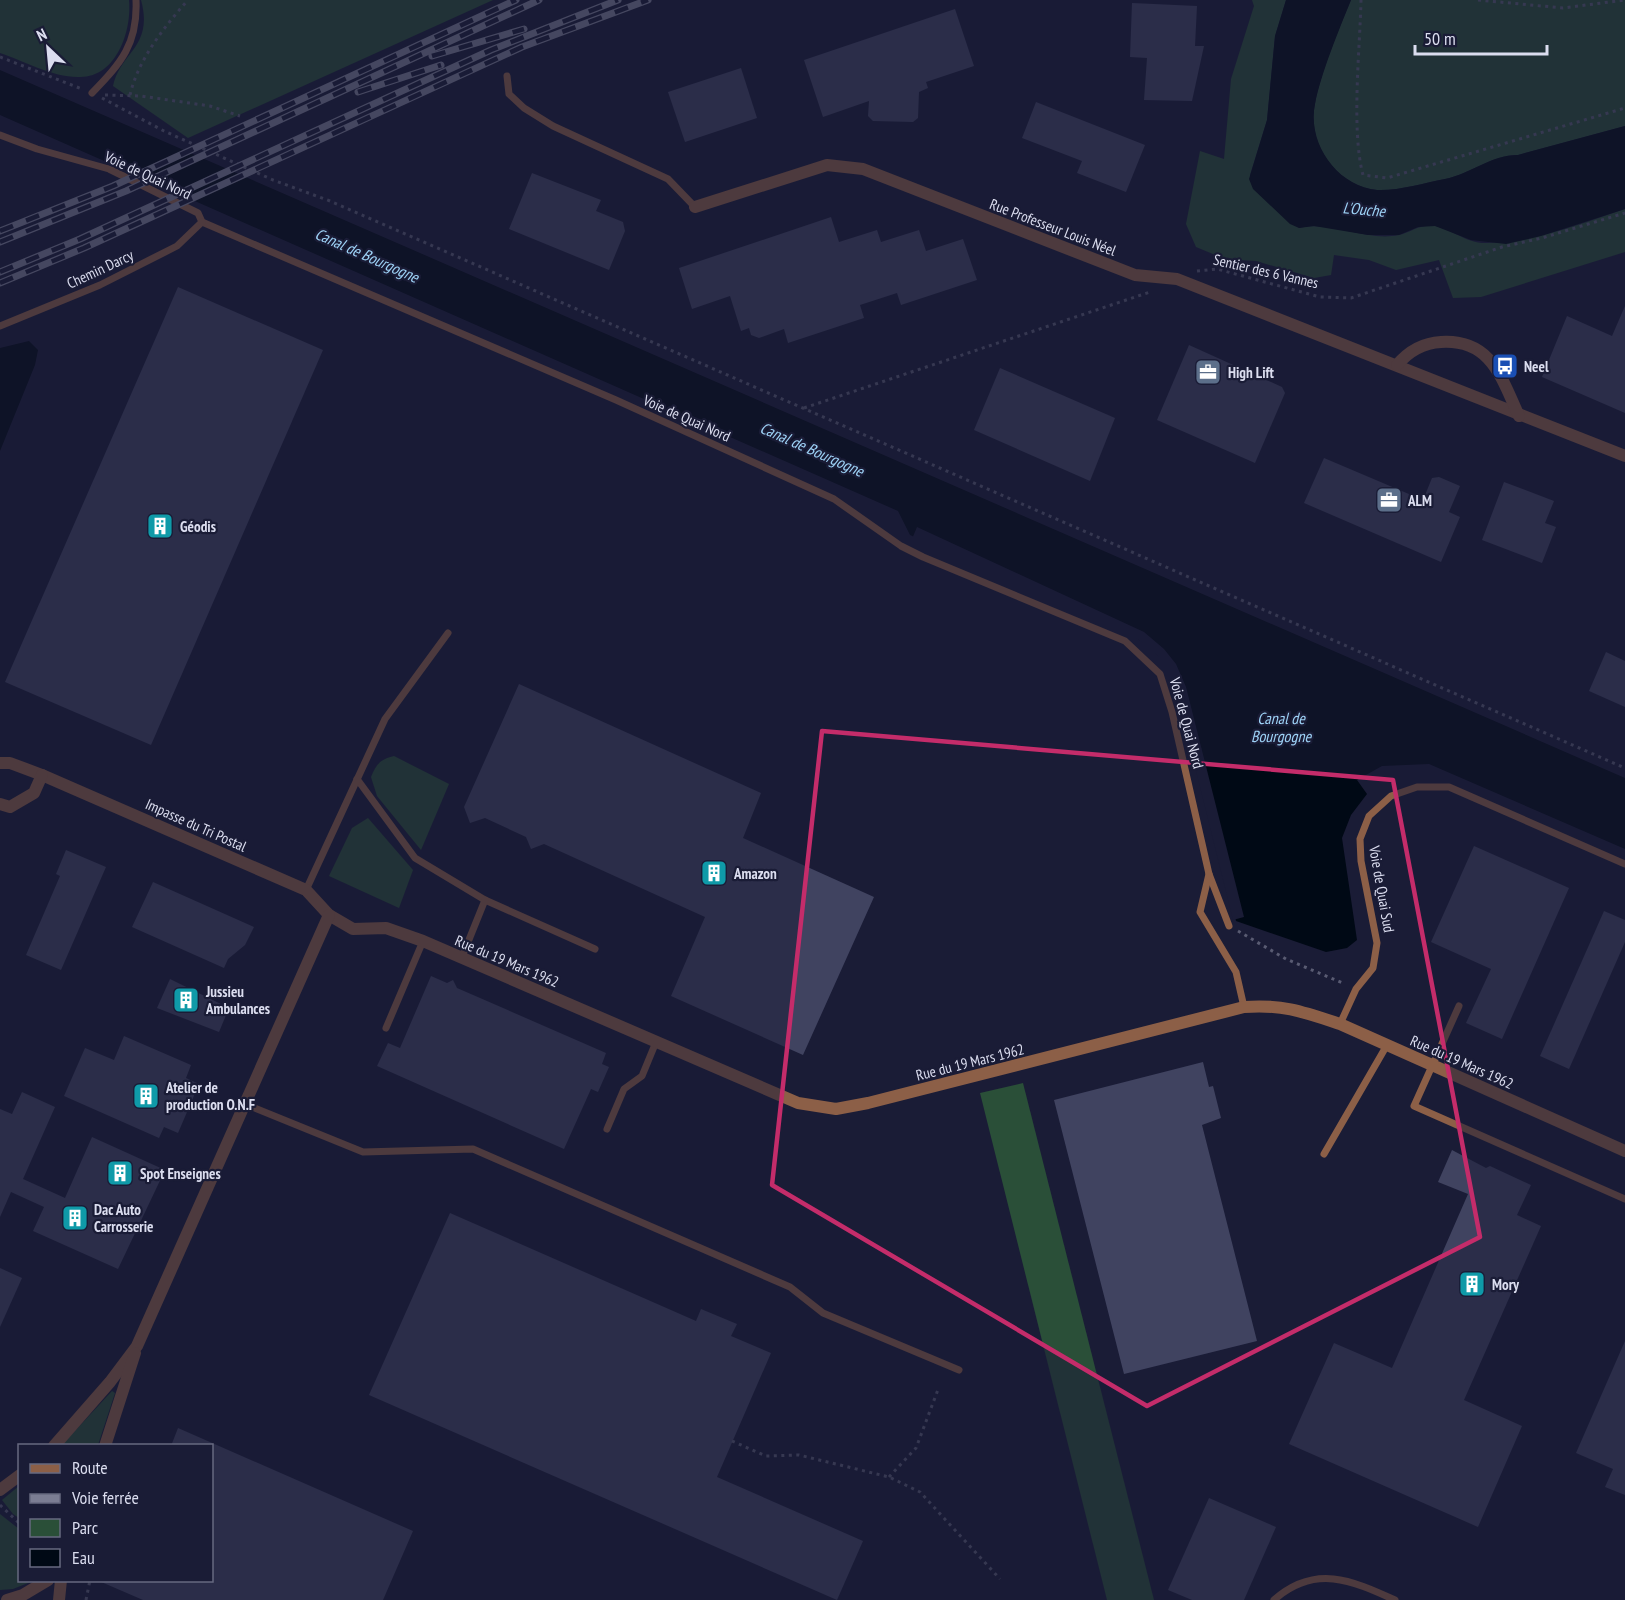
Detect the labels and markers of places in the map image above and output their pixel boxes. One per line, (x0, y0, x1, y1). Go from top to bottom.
bus stop icon: Neel (1490, 351, 1520, 381)
office icon: High Lift (1193, 357, 1223, 387)
place label: Neel (1524, 357, 1549, 376)
place label: High Lift (1228, 363, 1274, 382)
office icon: ALM (1374, 485, 1404, 515)
place label: ALM (1407, 491, 1432, 510)
building icon: Géodis (145, 511, 175, 541)
place label: Géodis (180, 517, 216, 536)
building icon: Amazon (699, 858, 729, 888)
place label: Amazon (733, 864, 777, 883)
place label: Jussieu Ambulances (205, 982, 270, 1018)
building icon: Jussieu Ambulances (171, 985, 201, 1015)
place label: Atelier de production O.N.F (165, 1078, 255, 1114)
building icon: Atelier de production O.N.F (131, 1081, 161, 1111)
building icon: Spot Enseignes (105, 1158, 135, 1188)
place label: Spot Enseignes (140, 1164, 221, 1183)
place label: Dac Auto Carrosserie (94, 1200, 154, 1236)
building icon: Dac Auto Carrosserie (60, 1203, 90, 1233)
building icon: Mory (1457, 1269, 1487, 1299)
place label: Mory (1492, 1275, 1520, 1294)

